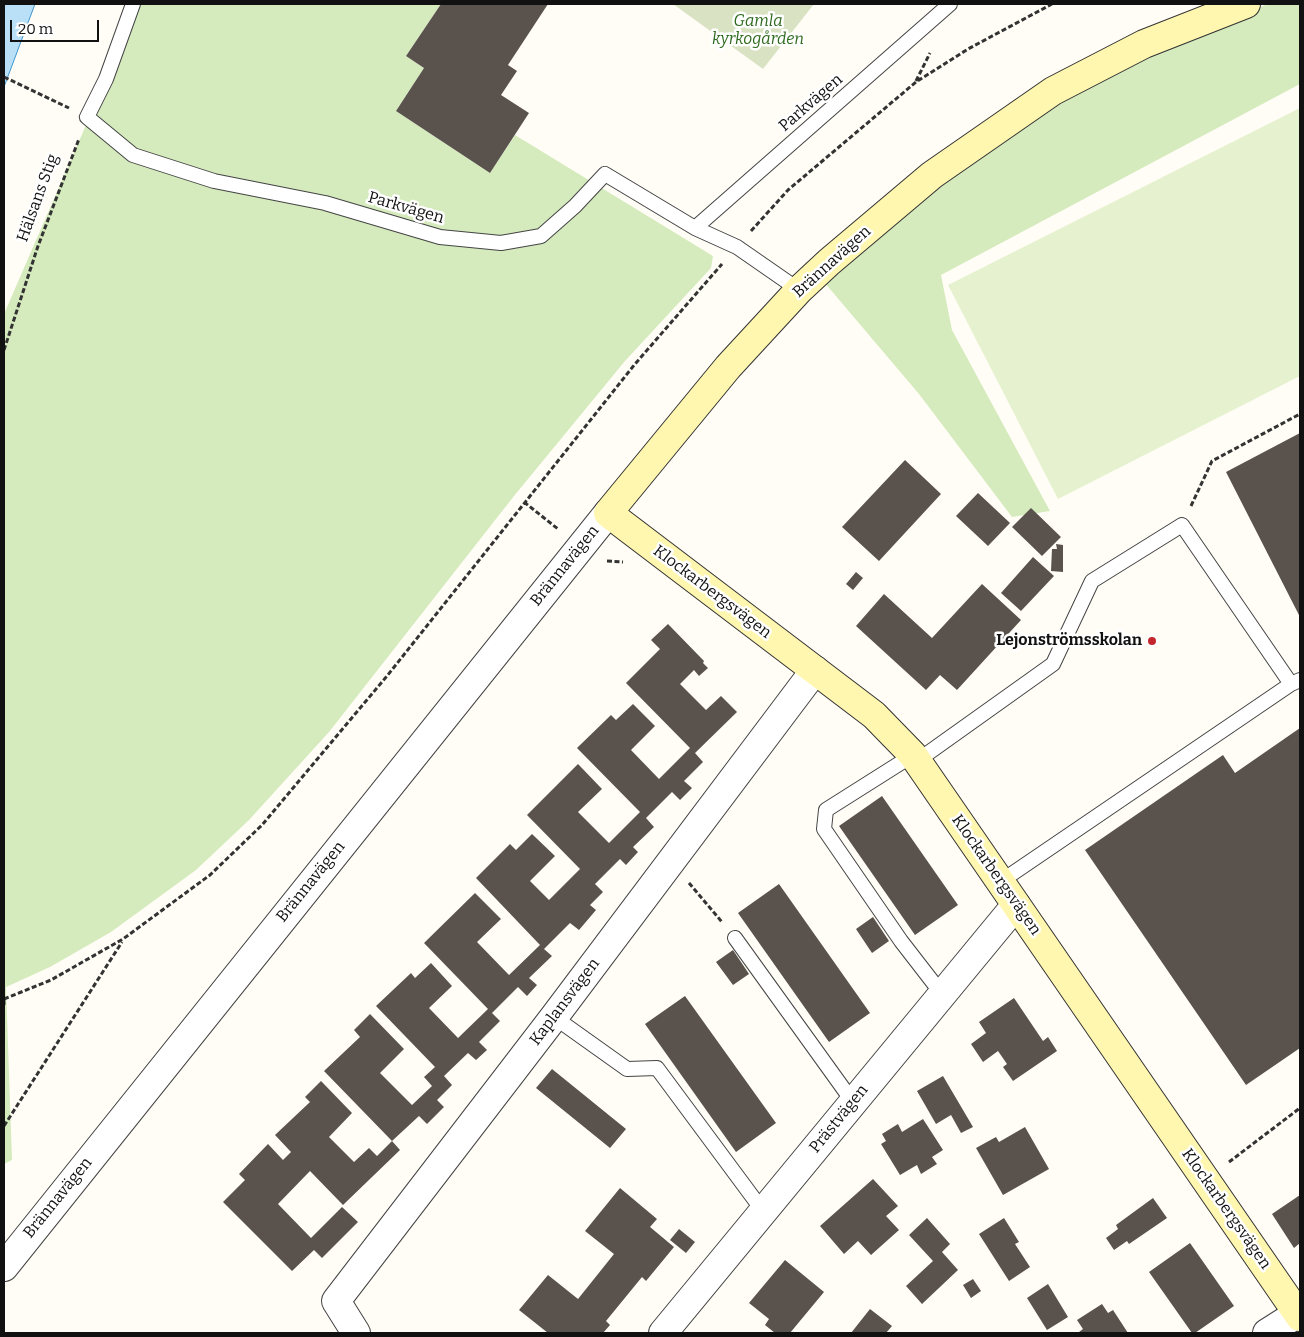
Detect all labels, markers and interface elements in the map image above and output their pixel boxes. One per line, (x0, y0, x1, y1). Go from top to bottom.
scale bar (12, 10, 101, 42)
park label: Gamla kyrkogården (712, 12, 804, 50)
text: 20 m (18, 20, 53, 38)
street label: Parkvägen (775, 70, 847, 136)
street label: Hälsans Stig (13, 151, 63, 245)
street label: Parkvägen (366, 188, 446, 228)
street label: Brännavägen (789, 222, 875, 302)
street label: Brännavägen (527, 522, 603, 610)
street label: Klockarbergsvägen (649, 541, 775, 643)
place label: Lejonströmsskolan (996, 631, 1142, 651)
marker: Lejonströmsskolan (1146, 635, 1158, 647)
street label: Klockarbergsvägen (947, 811, 1045, 939)
street label: Brännavägen (273, 838, 349, 926)
street label: Kaplansvägen (526, 955, 604, 1049)
street label: Prästvägen (806, 1081, 872, 1157)
street label: Klockarbergsvägen (1177, 1145, 1275, 1273)
street label: Brännavägen (20, 1154, 96, 1242)

